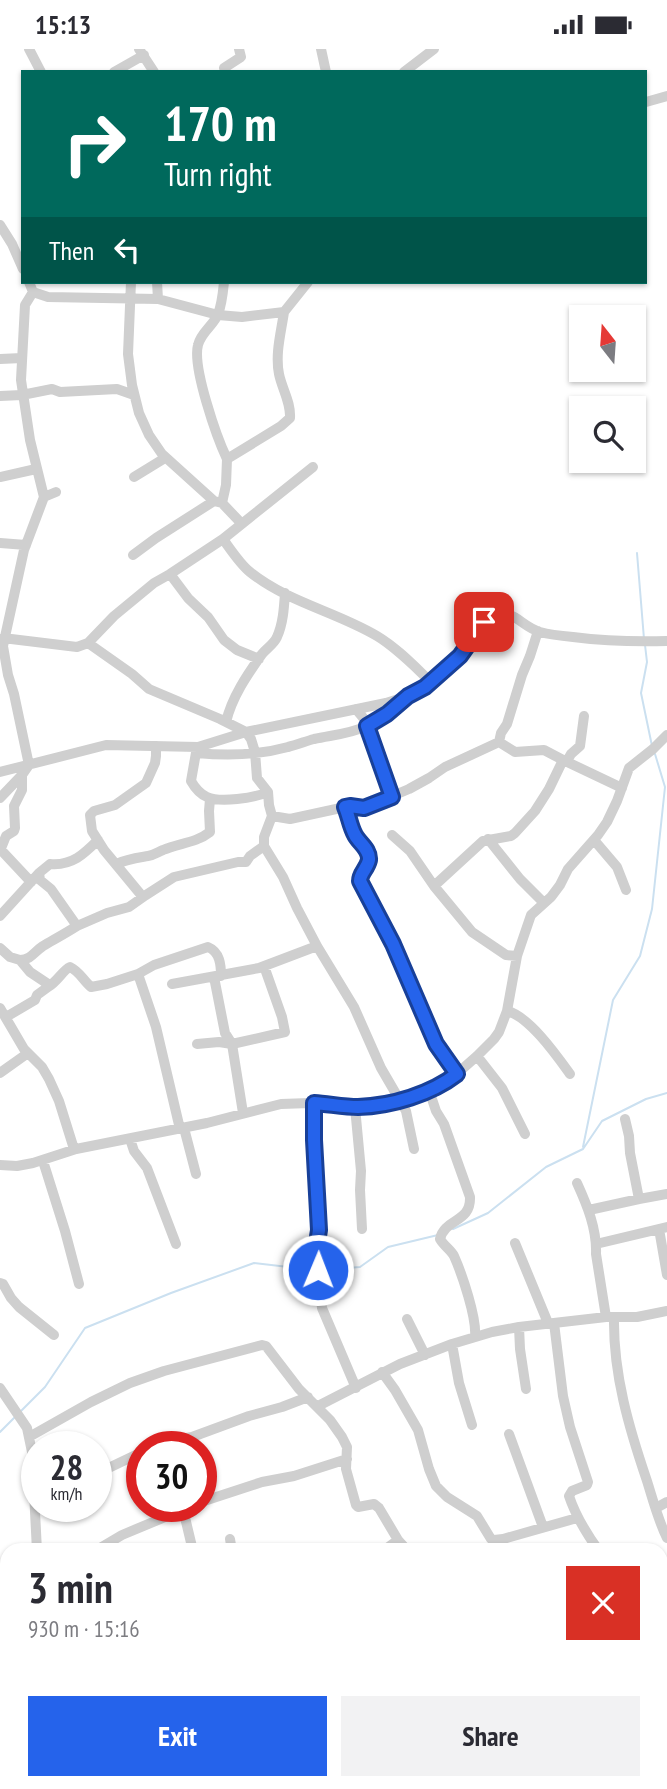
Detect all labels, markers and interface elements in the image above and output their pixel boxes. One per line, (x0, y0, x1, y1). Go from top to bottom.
text: 15:13 (35, 8, 91, 41)
text: 170 m (164, 91, 277, 155)
icon: right (49, 98, 140, 189)
text: Turn right (164, 153, 272, 195)
icon: left (108, 231, 146, 269)
text: Then (49, 234, 94, 267)
north arrow (569, 305, 646, 381)
map controls (569, 305, 646, 473)
button: search (569, 396, 646, 473)
pin (454, 592, 514, 652)
icon: arrive (465, 603, 503, 641)
position arrow (281, 1233, 355, 1307)
speed limit sign: 30 (126, 1431, 217, 1522)
text: 28 (50, 1444, 83, 1490)
text: km/h (51, 1482, 82, 1505)
text: 3 min (28, 1560, 113, 1615)
button: close (566, 1566, 640, 1640)
text: 930 m · 15:16 (28, 1614, 140, 1643)
button: Exit (28, 1696, 327, 1776)
button: Share (341, 1696, 640, 1776)

